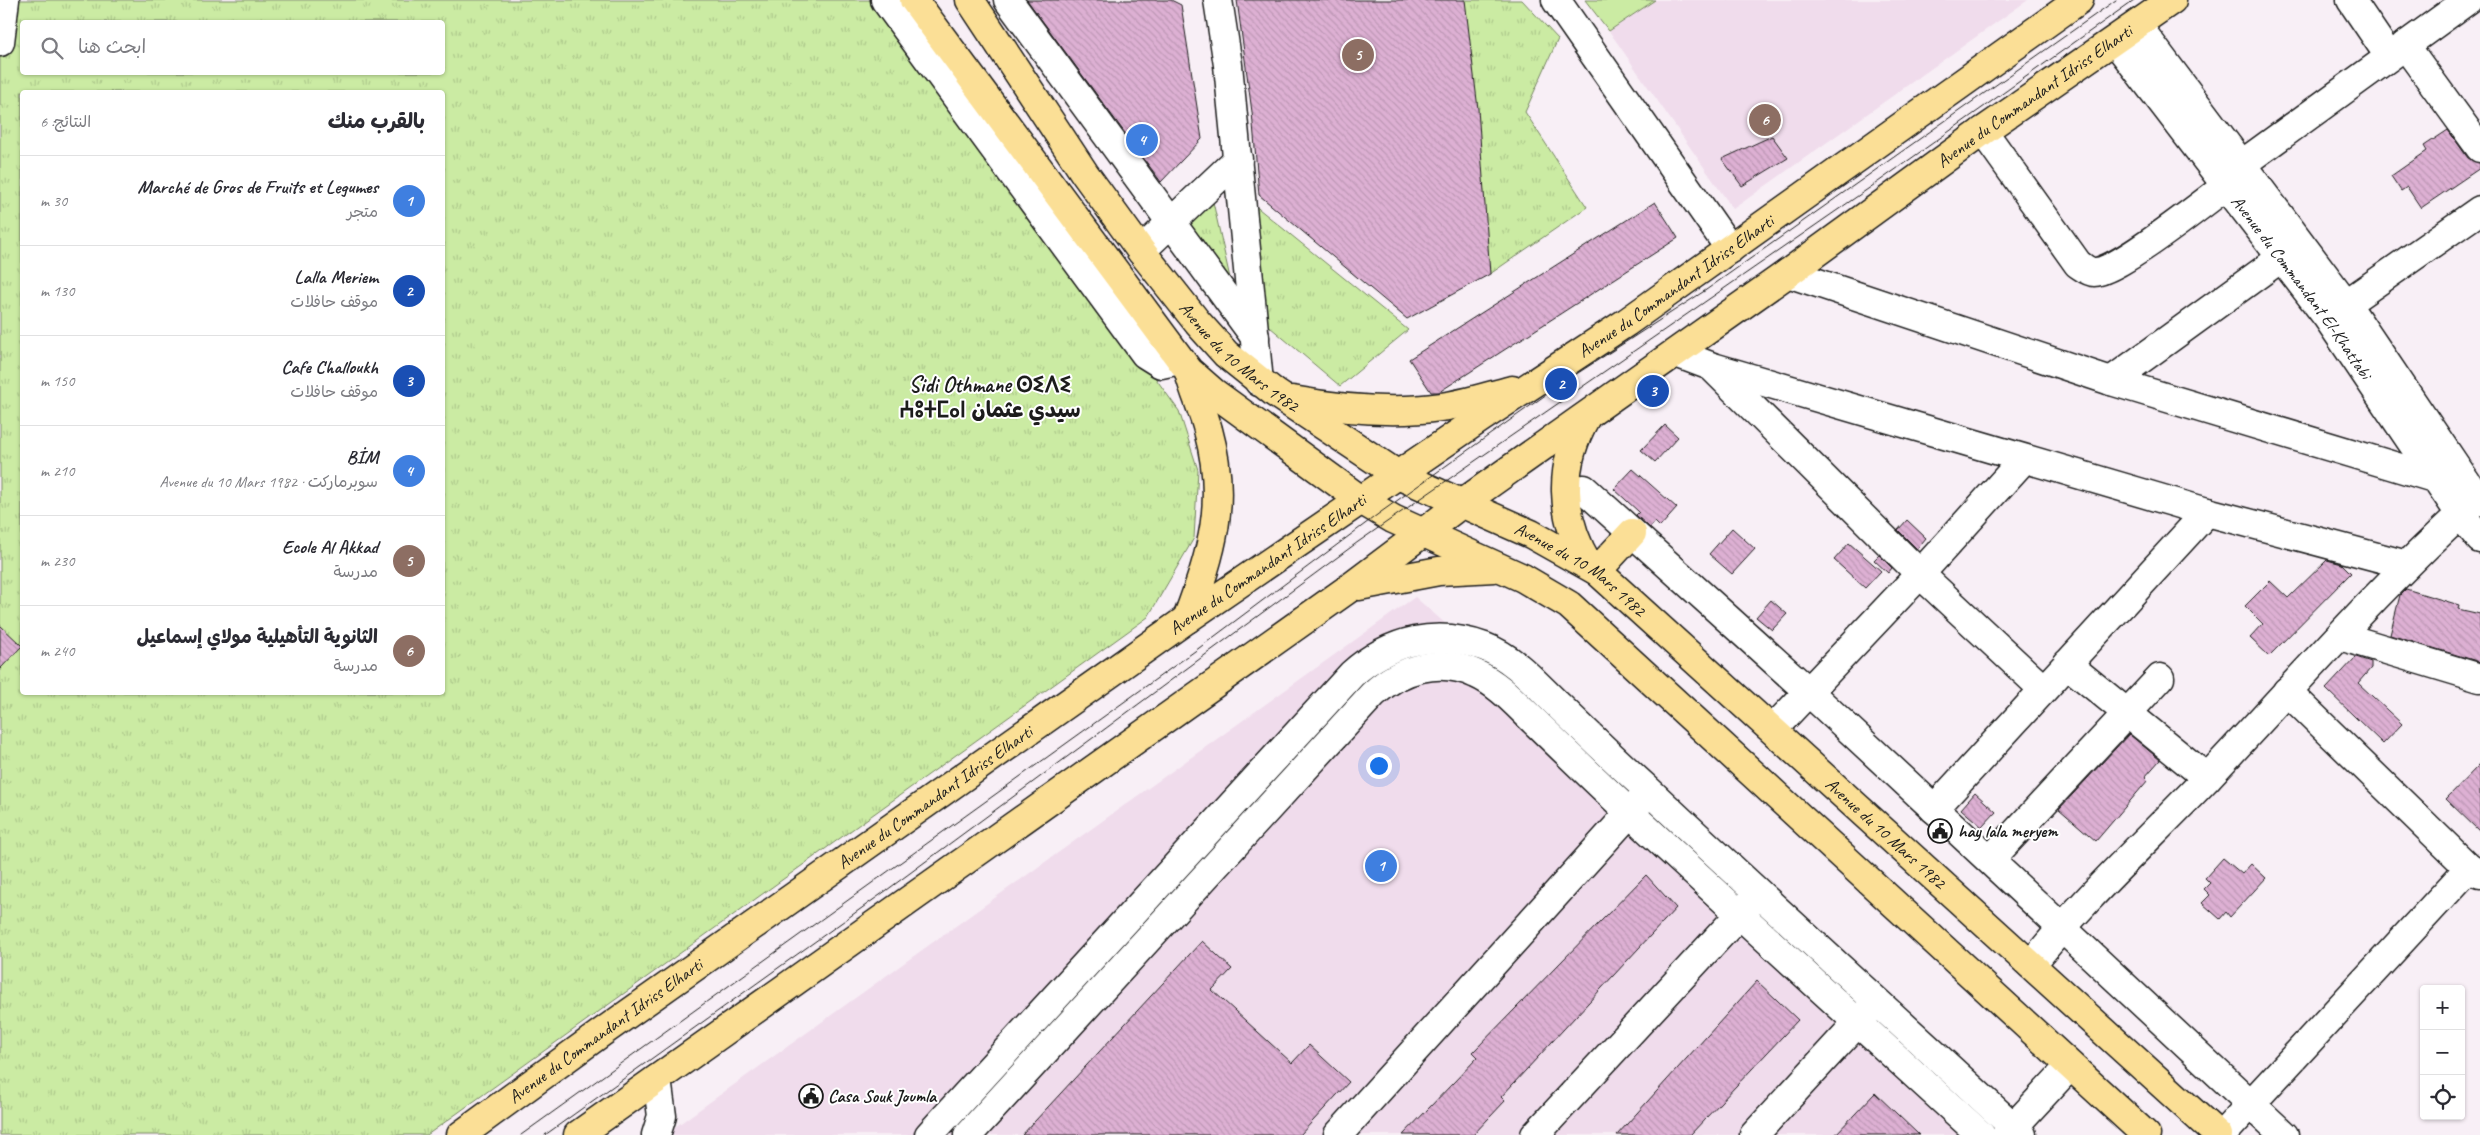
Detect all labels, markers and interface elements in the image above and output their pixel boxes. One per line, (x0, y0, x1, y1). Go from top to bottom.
street label: Avenue du Commandant Idriss Elharti (1932, 18, 2139, 172)
search box (20, 20, 445, 75)
icon: search (38, 34, 66, 62)
text: ابحث هنا (78, 35, 146, 59)
pin: 5 (1342, 36, 1374, 74)
pin: 6 (1749, 101, 1781, 139)
text: بالقرب منك (328, 108, 425, 134)
text: النتائج: 6 (40, 112, 91, 132)
pin: 4 (1126, 121, 1158, 159)
text: Marché de Gros de Fruits et Legumes (137, 175, 378, 199)
text: 30 m (40, 191, 67, 211)
text: 1 (405, 191, 413, 211)
street label: Avenue du Commandant El-Khattabi (2227, 191, 2378, 385)
text: متجر (347, 202, 378, 222)
street label: Avenue du Commandant Idriss Elharti (1574, 209, 1780, 362)
text: Lalla Meriem (294, 265, 378, 289)
text: 130 m (40, 281, 74, 301)
text: 2 (405, 281, 413, 301)
text: موقف حافلات (290, 292, 378, 312)
street label: Avenue du 10 Mars 1982 (1174, 297, 1305, 418)
text: Cafe Challoukh (281, 355, 378, 379)
pin: 2 (1545, 365, 1577, 403)
text: 150 m (40, 371, 74, 391)
text: 3 (405, 371, 413, 391)
district label: Sidi Othmane ⵙⵉⴷⵉ ⵄⵓⵜⵎⴰⵏ سيدي عثمان (899, 371, 1081, 426)
pin: 3 (1637, 372, 1669, 410)
text: موقف حافلات (290, 382, 378, 402)
text: BİM (347, 445, 378, 469)
text: 210 m (40, 461, 74, 481)
text: 4 (405, 461, 413, 481)
text: سوبرماركت · Avenue du 10 Mars 1982 (160, 472, 378, 492)
street label: Avenue du Commandant Idriss Elharti (1165, 488, 1372, 639)
street label: Avenue du 10 Mars 1982 (1511, 517, 1652, 622)
text: Ecole Al Akkad (282, 535, 378, 559)
text: 230 m (40, 551, 74, 571)
text: 5 (406, 551, 412, 571)
text: مدرسة (333, 562, 378, 582)
text: الثانوية التأهيلية مولاي إسماعيل (137, 625, 378, 649)
text: 240 m (40, 641, 74, 661)
text: 6 (405, 641, 413, 661)
text: مدرسة (333, 656, 378, 676)
street label: Avenue du Commandant Idriss Elharti (833, 719, 1039, 874)
your location (1366, 753, 1392, 779)
street label: Avenue du 10 Mars 1982 (1821, 773, 1952, 895)
public building icon: hay lala meryem (1927, 818, 1953, 844)
place label: hay lala meryem (1958, 820, 2058, 842)
pin: 1 (1365, 847, 1397, 885)
street label: Avenue du Commandant Idriss Elharti (504, 952, 709, 1108)
map controls (2420, 985, 2465, 1120)
button: + (2420, 985, 2465, 1030)
button: − (2420, 1030, 2465, 1075)
button: locate (2420, 1075, 2465, 1120)
public building icon: Casa Souk Joumla (798, 1083, 824, 1109)
place label: Casa Souk Joumla (828, 1085, 938, 1107)

